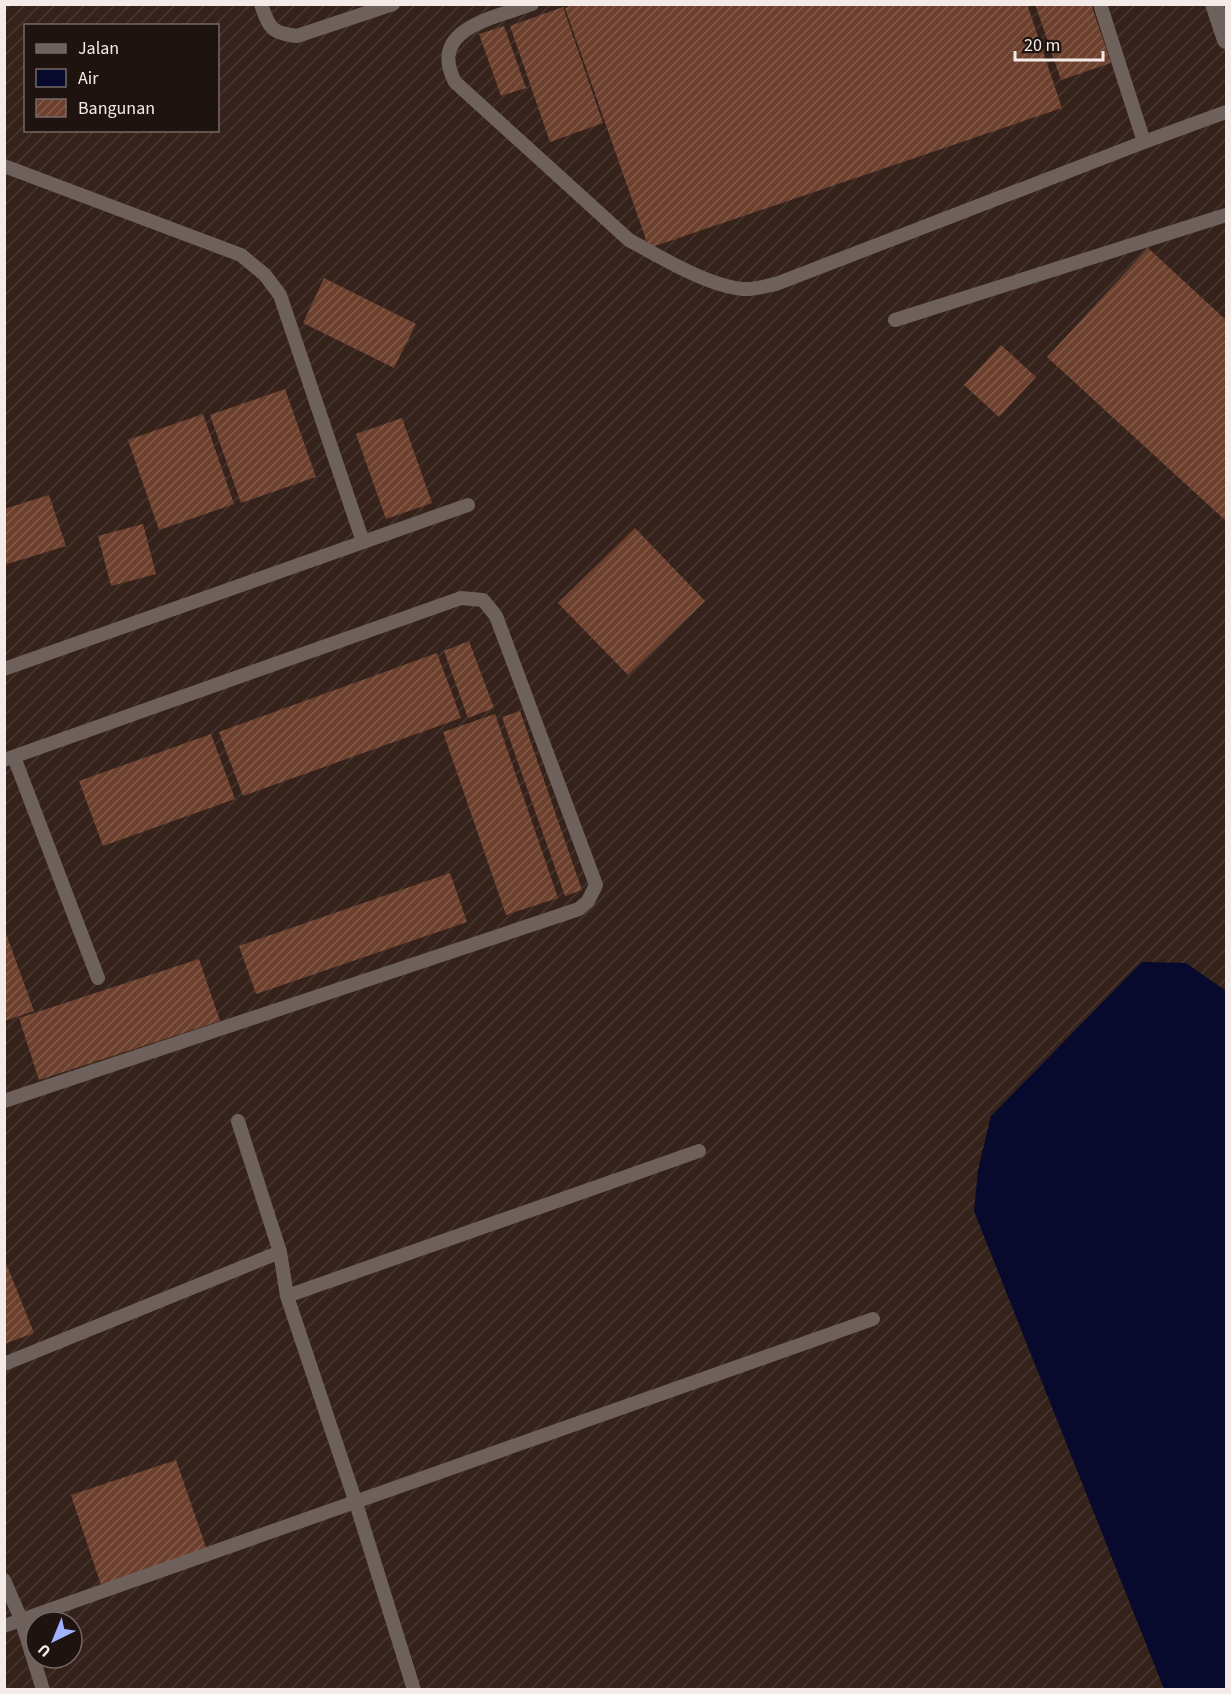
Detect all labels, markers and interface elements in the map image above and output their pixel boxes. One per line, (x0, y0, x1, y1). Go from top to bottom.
legend (24, 24, 219, 132)
scale bar (1015, 24, 1104, 62)
text: 20 m (1024, 33, 1060, 58)
text: Jalan (78, 36, 119, 61)
text: Air (78, 66, 99, 91)
text: Bangunan (78, 96, 155, 121)
north arrow (24, 1610, 84, 1670)
text: U (33, 1639, 56, 1662)

